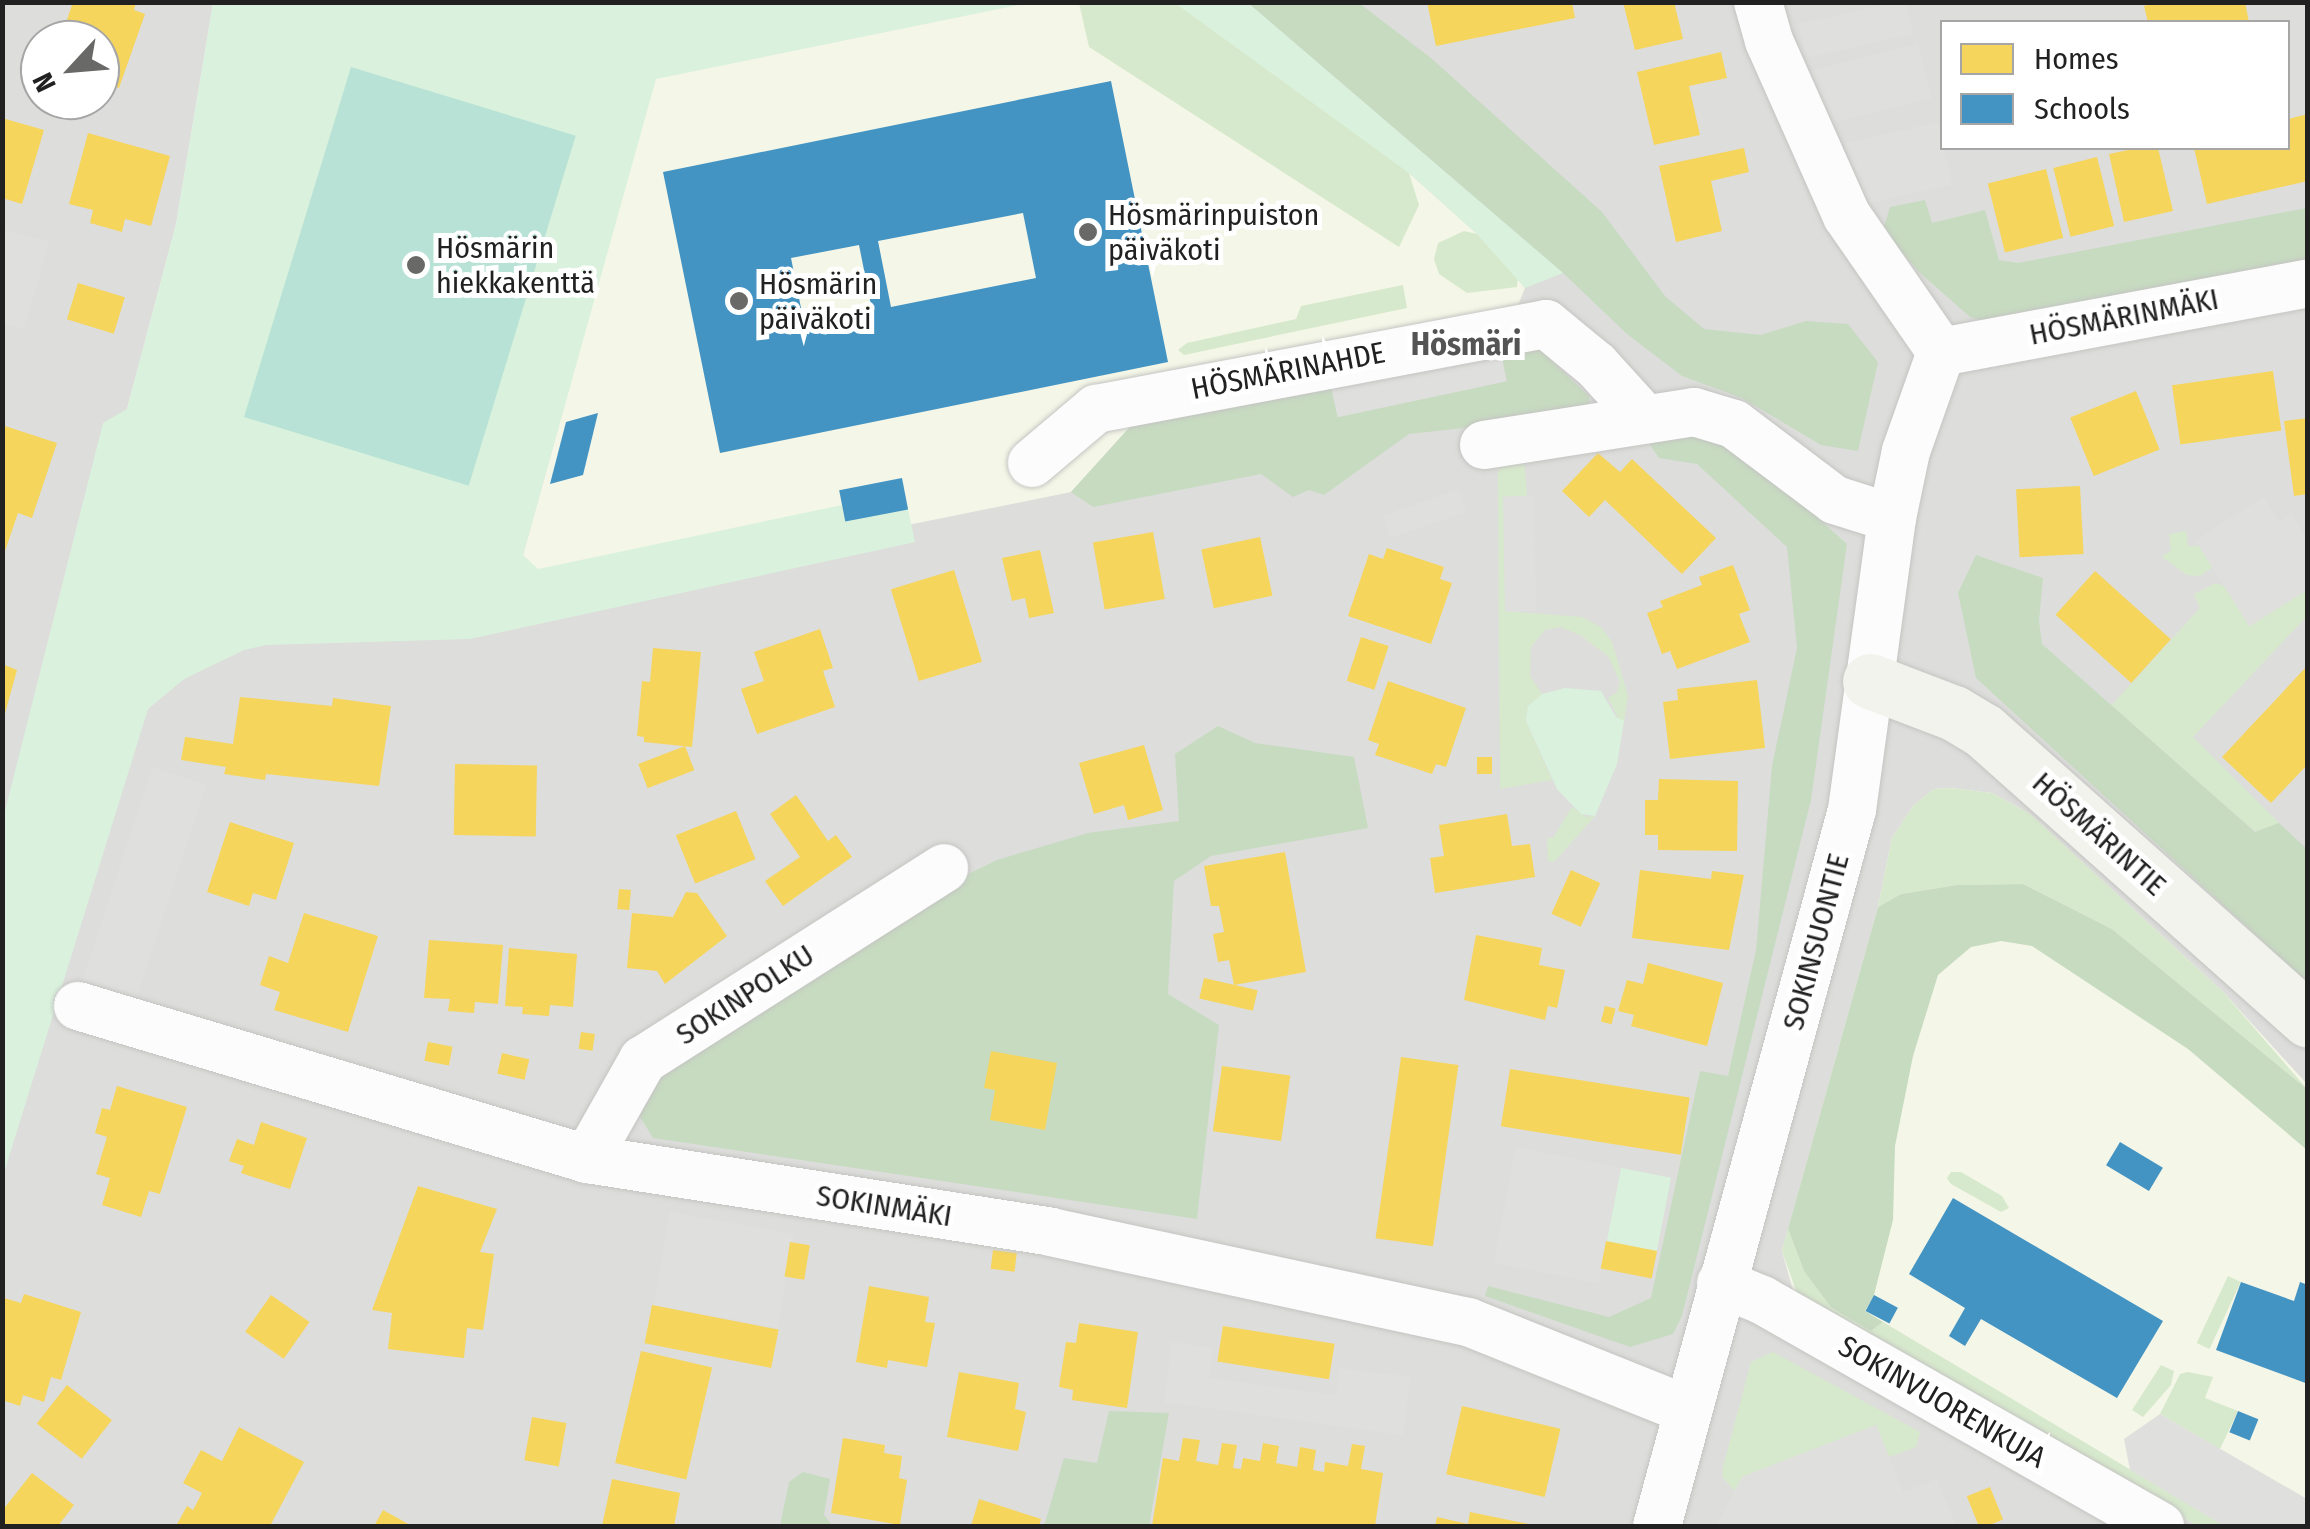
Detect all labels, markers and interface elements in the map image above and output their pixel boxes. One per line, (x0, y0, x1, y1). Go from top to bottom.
north arrow (20, 20, 120, 120)
legend (1940, 20, 2290, 150)
text: Homes (2034, 41, 2119, 77)
text: N (26, 68, 63, 97)
text: Schools (2034, 91, 2130, 127)
place label: Hösmärinpuiston päiväkoti (1108, 197, 1319, 268)
marker: Hösmärinpuiston päiväkoti (1077, 221, 1099, 243)
place label: Hösmärin hiekkakenttä (436, 230, 595, 300)
marker: Hösmärin hiekkakenttä (405, 254, 427, 276)
place label: Hösmärin päiväkoti (759, 266, 877, 336)
street label: HÖSMÄRINMÄKI (2026, 281, 2222, 353)
marker: Hösmärin päiväkoti (728, 290, 750, 312)
district label: Hösmäri (1411, 325, 1521, 363)
street label: HÖSMÄRINAHDE (1188, 335, 1388, 407)
street label: HÖSMÄRINTIE (2025, 765, 2173, 903)
street label: SOKINSUONTIE (1775, 850, 1857, 1034)
street label: SOKINPOLKU (669, 937, 821, 1053)
street label: SOKINMÄKI (814, 1178, 954, 1234)
street label: SOKINVUORENKUJA (1832, 1328, 2052, 1476)

